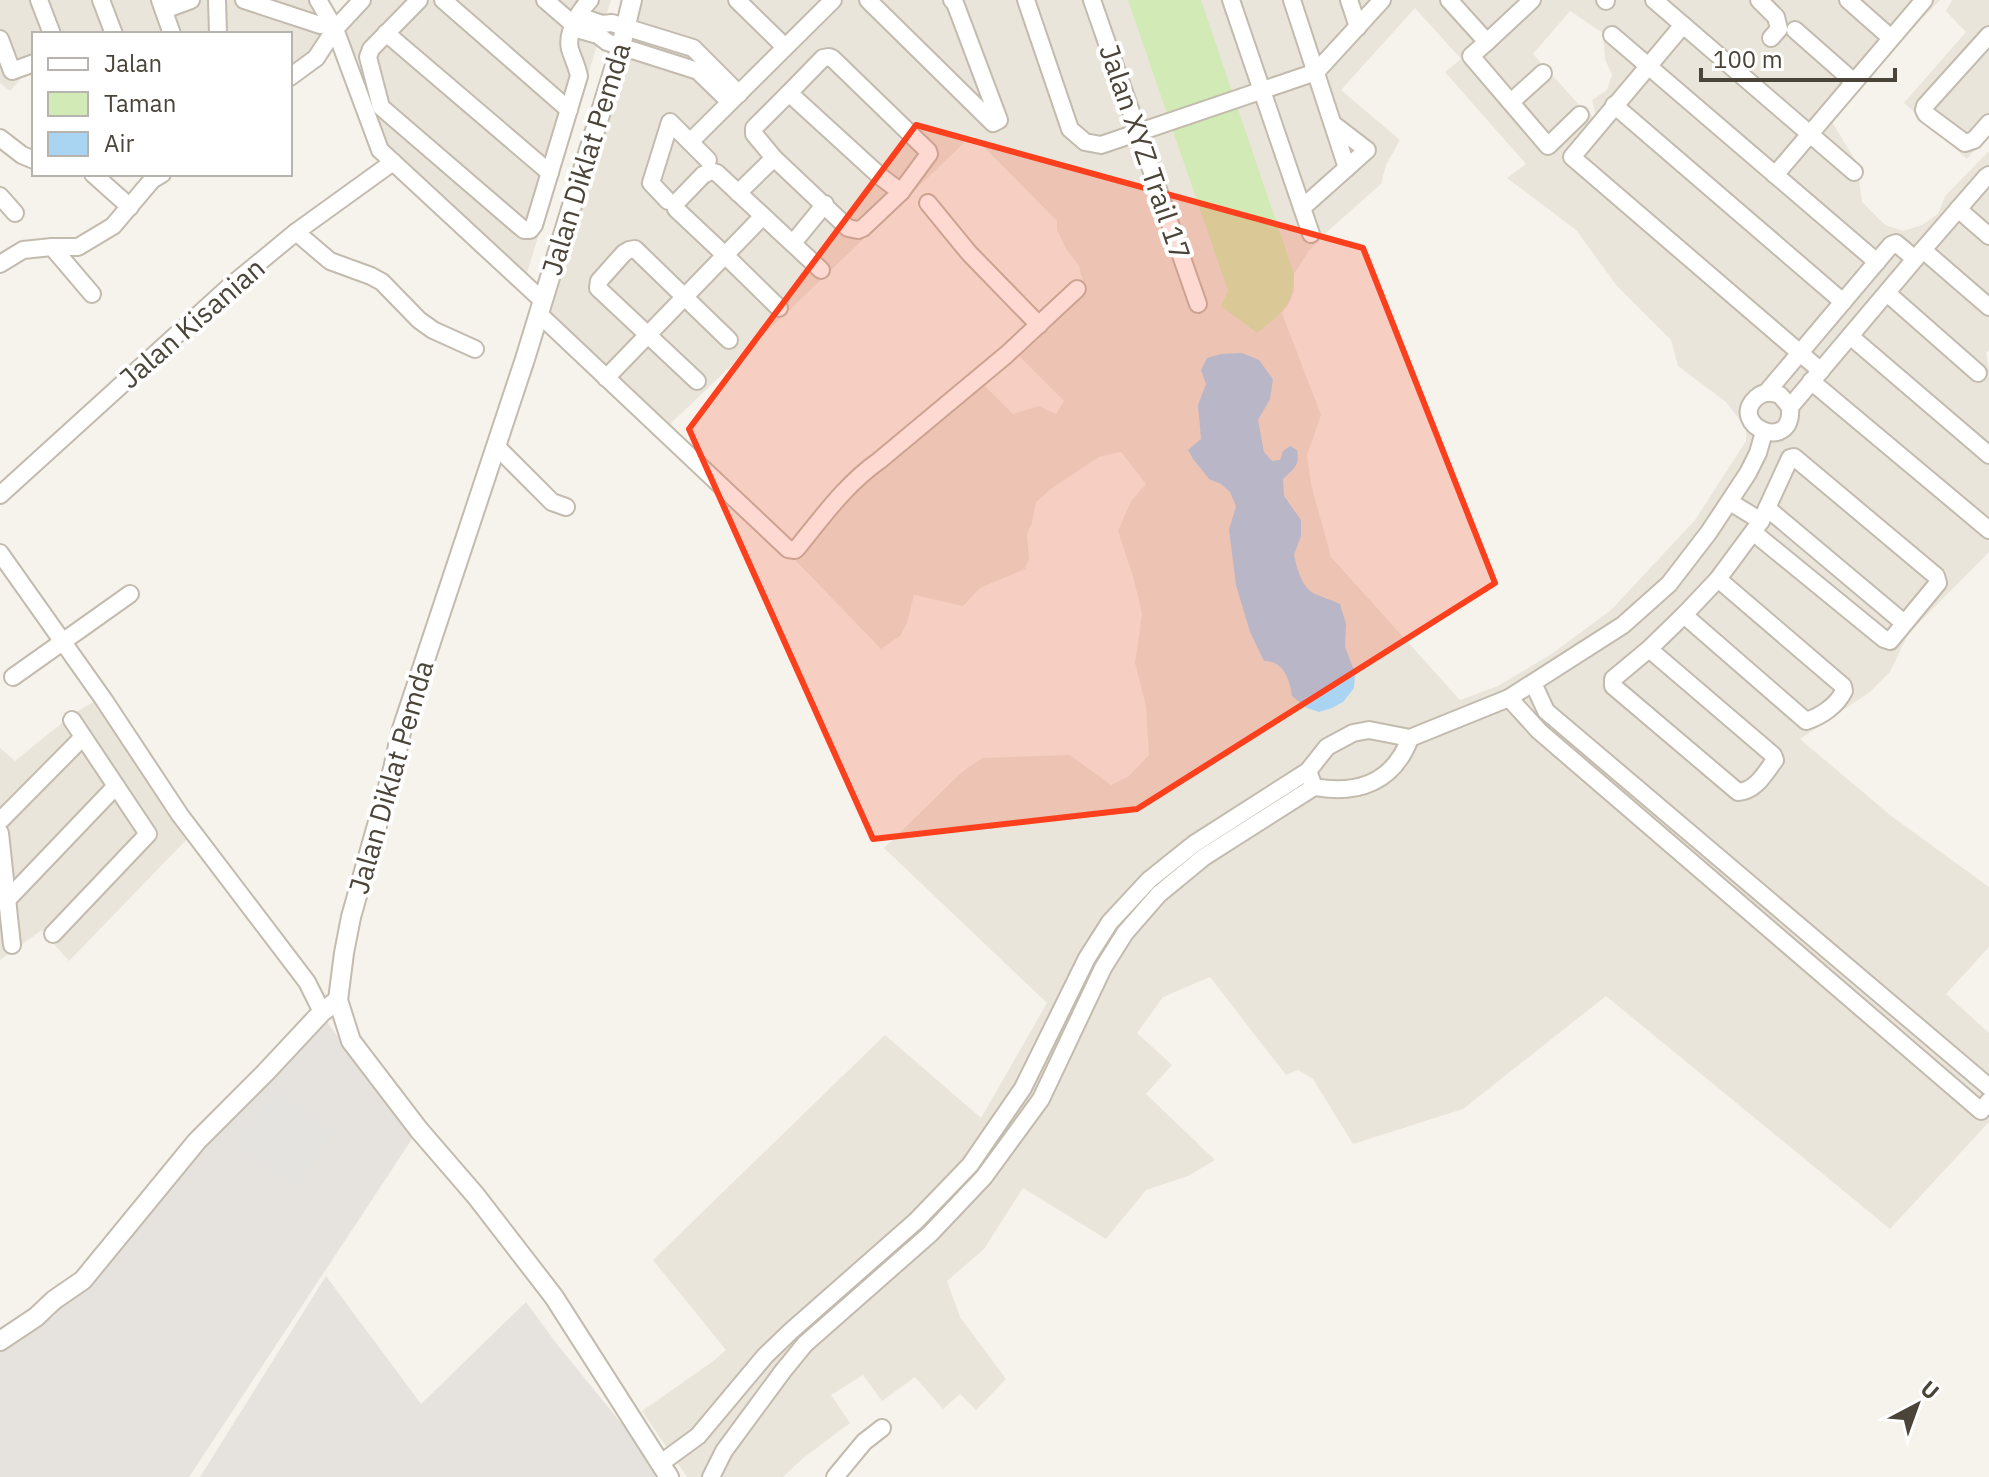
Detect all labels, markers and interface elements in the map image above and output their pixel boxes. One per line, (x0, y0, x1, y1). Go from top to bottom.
legend (32, 32, 292, 176)
scale bar (1701, 32, 1895, 82)
street label: Jalan Diklat Pemda (533, 38, 638, 280)
street label: Jalan XYZ Trail 17 (1091, 39, 1200, 265)
text: 100 m (1713, 43, 1783, 75)
text: Jalan (104, 47, 162, 79)
text: Taman (104, 87, 176, 119)
text: Air (104, 127, 134, 159)
street label: Jalan Kisanian (111, 249, 272, 396)
street label: Jalan Diklat Pemda (339, 656, 442, 898)
north arrow (1877, 1365, 1957, 1445)
text: U (1915, 1374, 1946, 1405)

